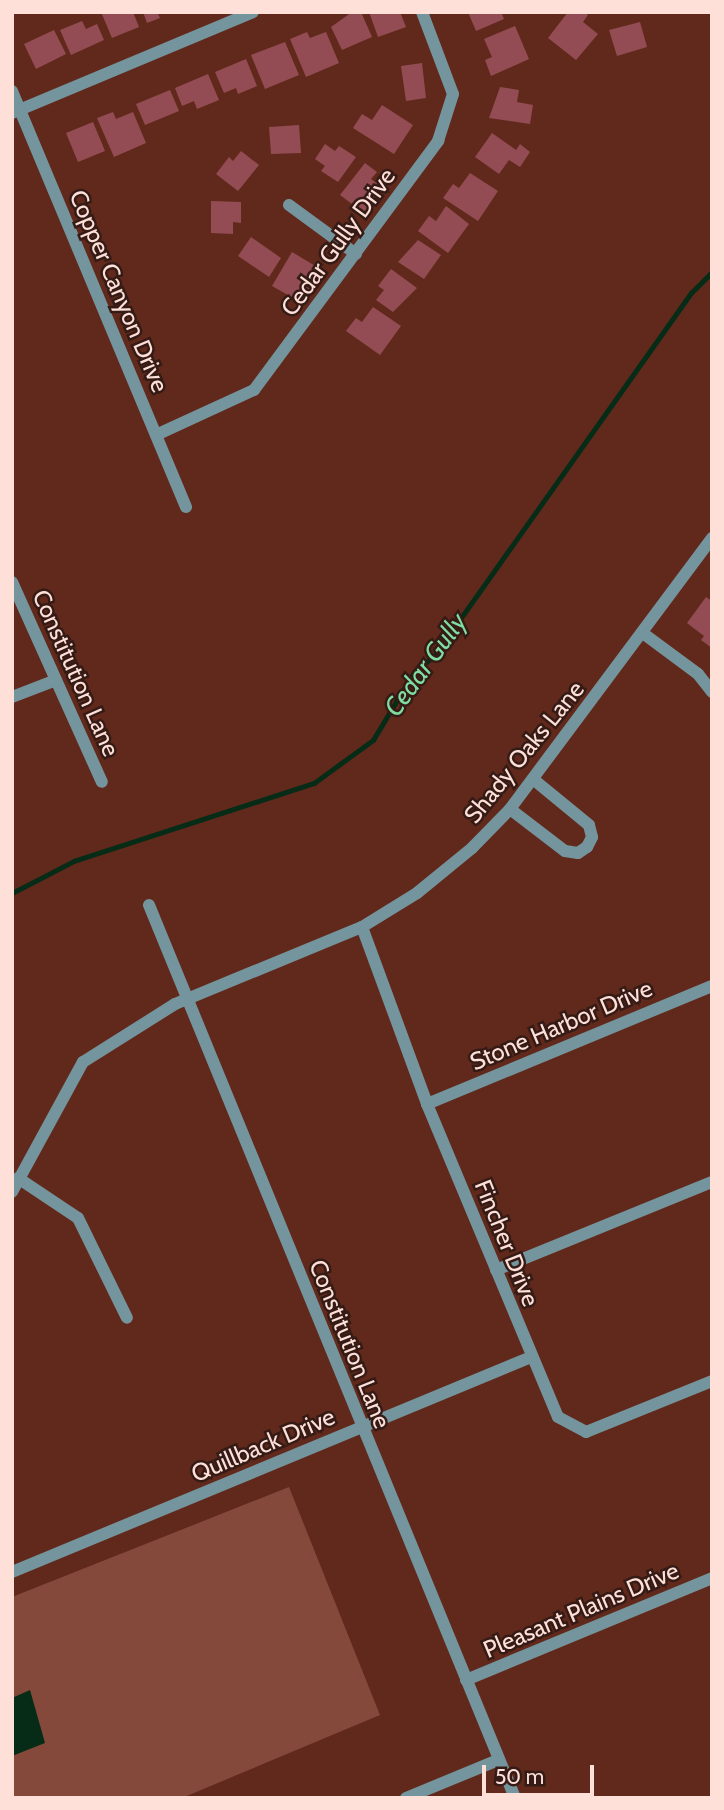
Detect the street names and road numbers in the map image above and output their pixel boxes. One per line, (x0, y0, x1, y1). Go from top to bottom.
street label: Cedar Gully Drive (275, 163, 401, 321)
street label: Copper Canyon Drive (63, 186, 175, 396)
street label: Constitution Lane (26, 585, 126, 761)
street label: Shady Oaks Lane (458, 675, 590, 829)
street label: Stone Harbor Drive (466, 974, 656, 1076)
street label: Fincher Drive (469, 1176, 545, 1310)
street label: Constitution Lane (303, 1255, 397, 1433)
street label: Quillback Drive (187, 1402, 339, 1488)
street label: Pleasant Plains Drive (479, 1556, 683, 1664)

